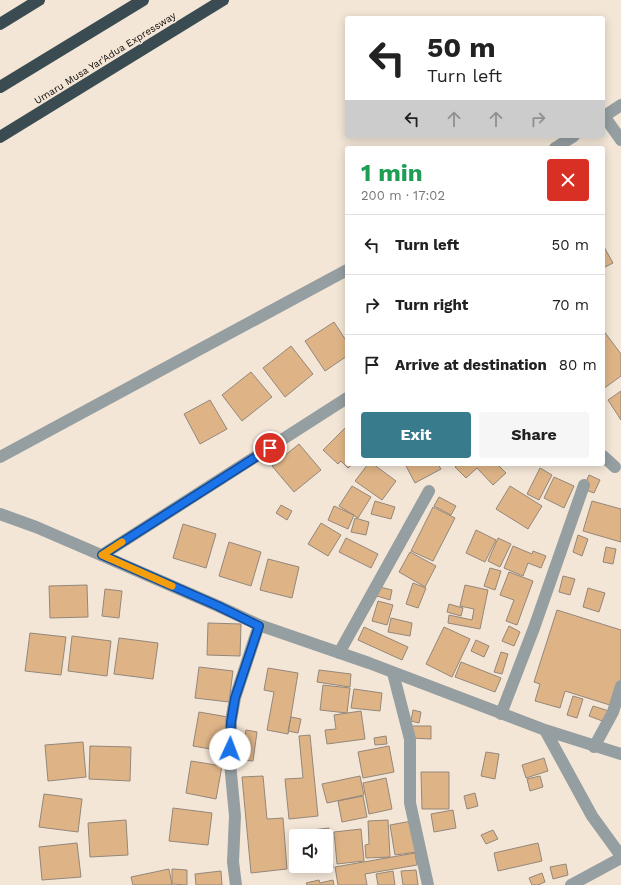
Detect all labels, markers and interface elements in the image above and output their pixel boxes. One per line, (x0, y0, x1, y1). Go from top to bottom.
street label: Umaru Musa Yar'Adua Expressway (32, 9, 178, 106)
text: 50 m (427, 31, 496, 64)
icon: left (361, 32, 413, 84)
text: Turn left (427, 65, 502, 86)
icon: left (401, 108, 423, 130)
icon: ahead (443, 108, 465, 130)
icon: ahead (485, 108, 507, 130)
icon: right (527, 108, 549, 130)
text: 1 min (361, 159, 423, 187)
button: close (547, 159, 589, 201)
text: 200 m · 17:02 (361, 188, 445, 203)
icon: left (361, 234, 383, 256)
text: Turn left (395, 236, 459, 254)
text: 50 m (552, 236, 589, 254)
icon: right (361, 294, 383, 316)
text: Turn right (395, 296, 468, 314)
text: 70 m (552, 296, 589, 314)
icon: arrive (361, 354, 383, 376)
text: Arrive at destination (395, 356, 547, 374)
text: 80 m (559, 356, 597, 374)
button: Exit (361, 412, 471, 458)
button: Share (479, 412, 589, 458)
pin (253, 431, 287, 465)
icon: arrive (259, 437, 281, 459)
position arrow (209, 728, 251, 770)
map controls (289, 829, 333, 873)
button: sound (289, 829, 333, 873)

